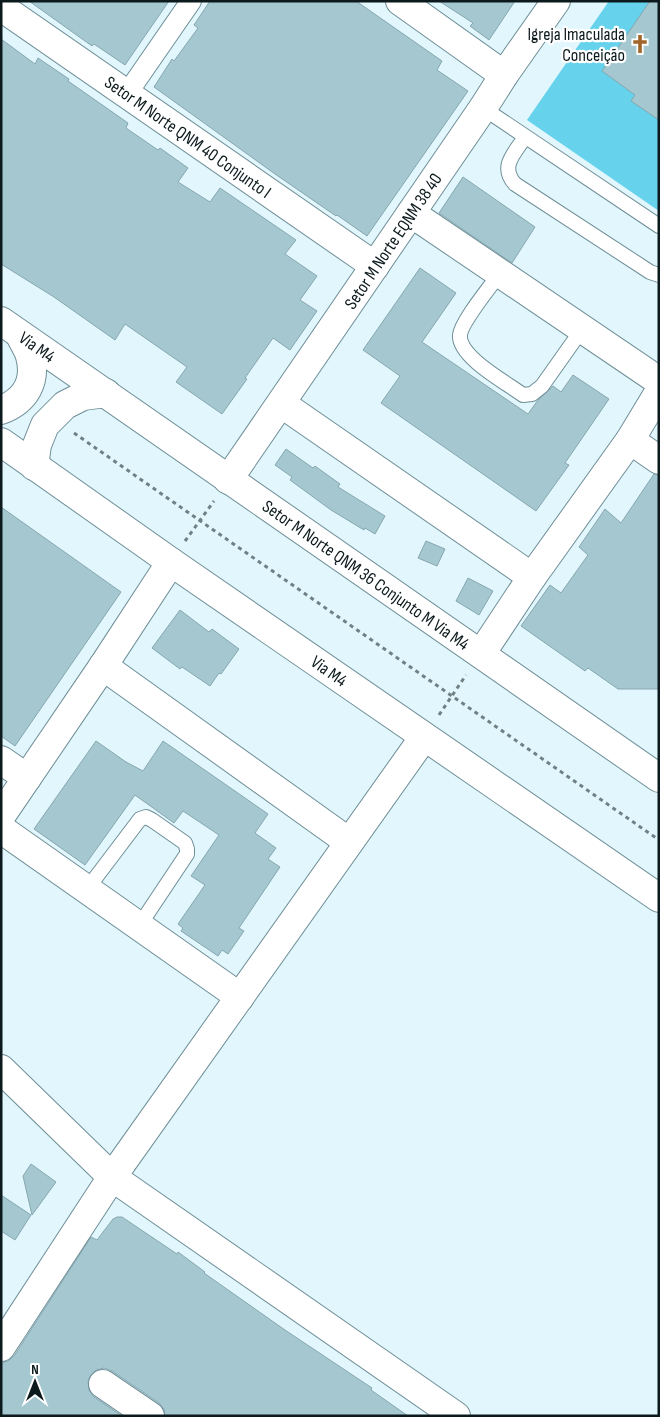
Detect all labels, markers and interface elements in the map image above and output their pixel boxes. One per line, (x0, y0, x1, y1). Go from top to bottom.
place label: Igreja Imaculada Conceição (527, 24, 625, 66)
church icon: Igreja Imaculada Conceição (629, 33, 651, 55)
street label: Setor M Norte QNM 40 Conjunto I (100, 72, 275, 203)
street label: Setor M Norte EQNM 38 40 (340, 169, 447, 313)
street label: Via M4 (15, 327, 59, 368)
street label: Setor M Norte QNM 36 Conjunto M Via M4 (258, 496, 474, 655)
street label: Via M4 (307, 651, 351, 692)
north arrow (10, 1357, 60, 1407)
text: N (31, 1361, 39, 1378)

